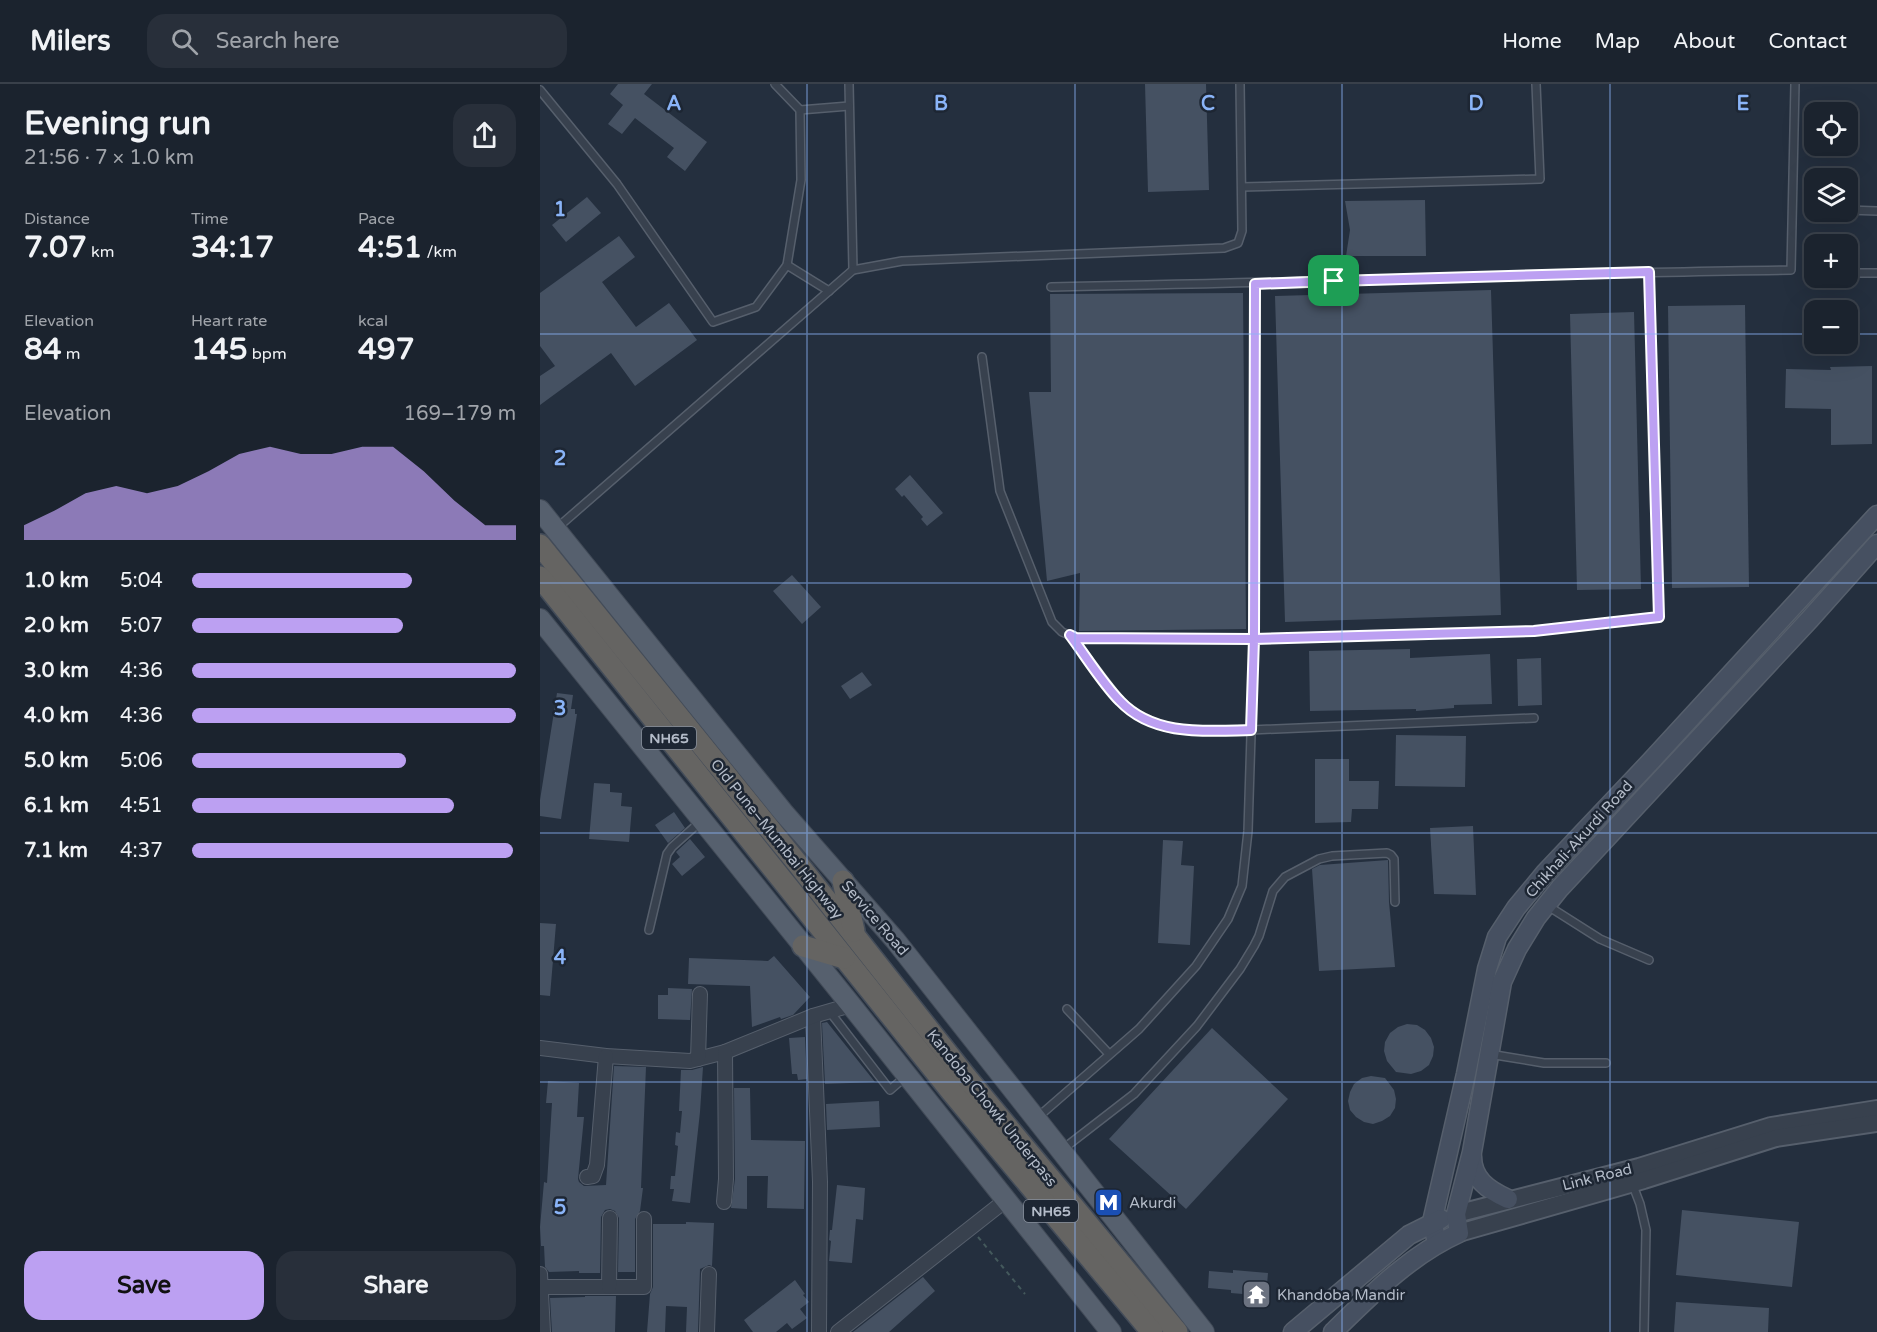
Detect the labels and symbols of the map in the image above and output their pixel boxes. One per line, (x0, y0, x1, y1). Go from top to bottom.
text: A (667, 92, 682, 116)
text: B (934, 92, 948, 116)
text: C (1201, 92, 1215, 116)
text: D (1468, 92, 1484, 116)
text: E (1737, 92, 1750, 116)
text: 1 (554, 198, 566, 222)
pin (1308, 255, 1359, 306)
text: 2 (554, 447, 566, 471)
text: 3 (554, 697, 566, 721)
road number: NH65 (642, 727, 696, 749)
street label: Old Pune–Mumbai Highway (707, 755, 847, 923)
street label: Chikhali-Akurdi Road (1522, 777, 1636, 901)
street label: Service Road (838, 877, 912, 959)
text: 4 (554, 946, 567, 970)
street label: Kandoba Chowk Underpass (923, 1026, 1061, 1190)
street label: Link Road (1560, 1160, 1634, 1194)
metro station icon: Akurdi (1092, 1187, 1124, 1219)
place label: Akurdi (1129, 1194, 1176, 1212)
text: 5 (554, 1196, 566, 1220)
road number: NH65 (1024, 1200, 1078, 1222)
temple icon: Khandoba Mandir (1240, 1279, 1272, 1311)
place label: Khandoba Mandir (1277, 1286, 1405, 1304)

